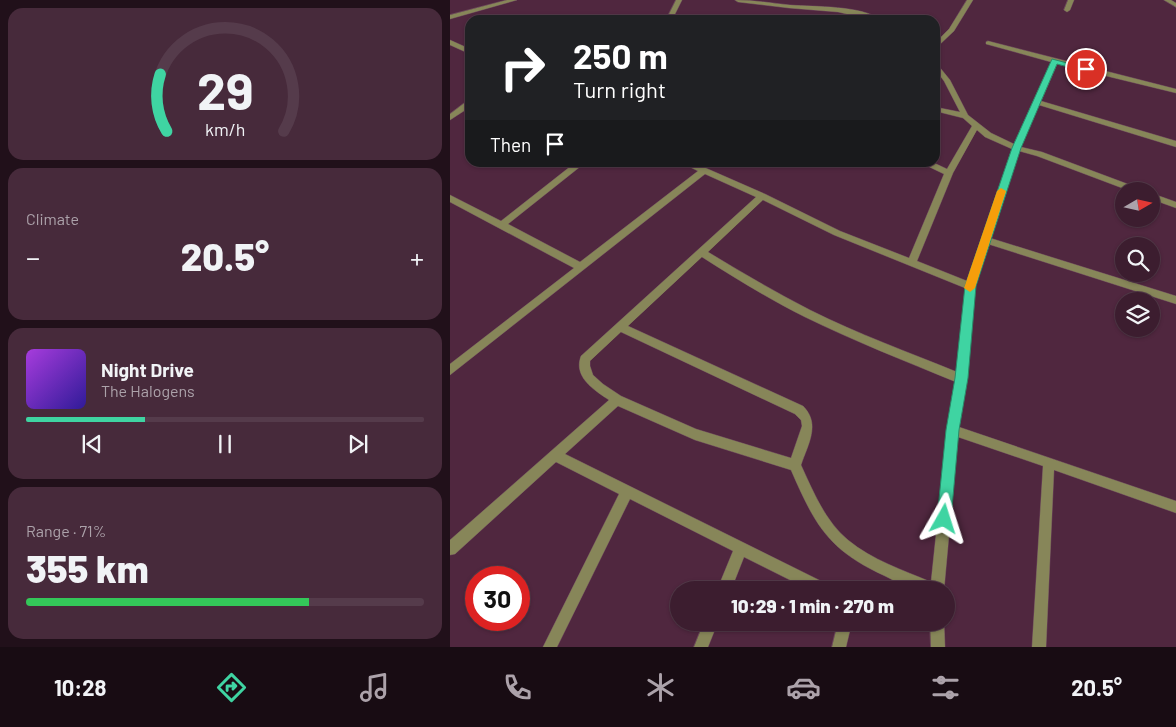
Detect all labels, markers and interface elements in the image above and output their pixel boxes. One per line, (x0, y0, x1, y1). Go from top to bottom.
text: 250 m (573, 34, 668, 76)
icon: right (490, 35, 555, 100)
pin (1065, 48, 1107, 90)
icon: arrive (1072, 55, 1100, 83)
text: 29 (197, 58, 253, 120)
text: Turn right (573, 76, 666, 102)
text: km/h (205, 118, 245, 140)
icon: arrive (541, 130, 569, 158)
text: Then (490, 133, 531, 156)
north arrow (1115, 182, 1160, 228)
map controls (1115, 182, 1160, 337)
text: Climate (26, 209, 79, 228)
text: 20.5° (181, 233, 269, 279)
button: search (1115, 237, 1160, 282)
text: − (26, 240, 40, 274)
text: + (410, 240, 424, 274)
button: layers (1115, 292, 1160, 337)
text: Night Drive (101, 358, 194, 381)
text: The Halogens (101, 381, 195, 400)
icon: previous (78, 430, 106, 458)
icon: pause (211, 430, 239, 458)
icon: next (344, 430, 372, 458)
position arrow (917, 492, 969, 544)
text: Range · 71% (26, 521, 106, 540)
text: 355 km (26, 545, 149, 591)
speed limit sign: 30 (465, 566, 530, 631)
text: 10:29 · 1 min · 270 m (731, 594, 894, 617)
icon: directions (214, 670, 249, 705)
icon: music (357, 670, 392, 705)
icon: phone (500, 670, 535, 705)
icon: climate (643, 670, 678, 705)
icon: car (786, 670, 821, 705)
icon: filters (928, 670, 963, 705)
text: 10:28 (54, 674, 106, 700)
text: 20.5° (1071, 674, 1122, 700)

